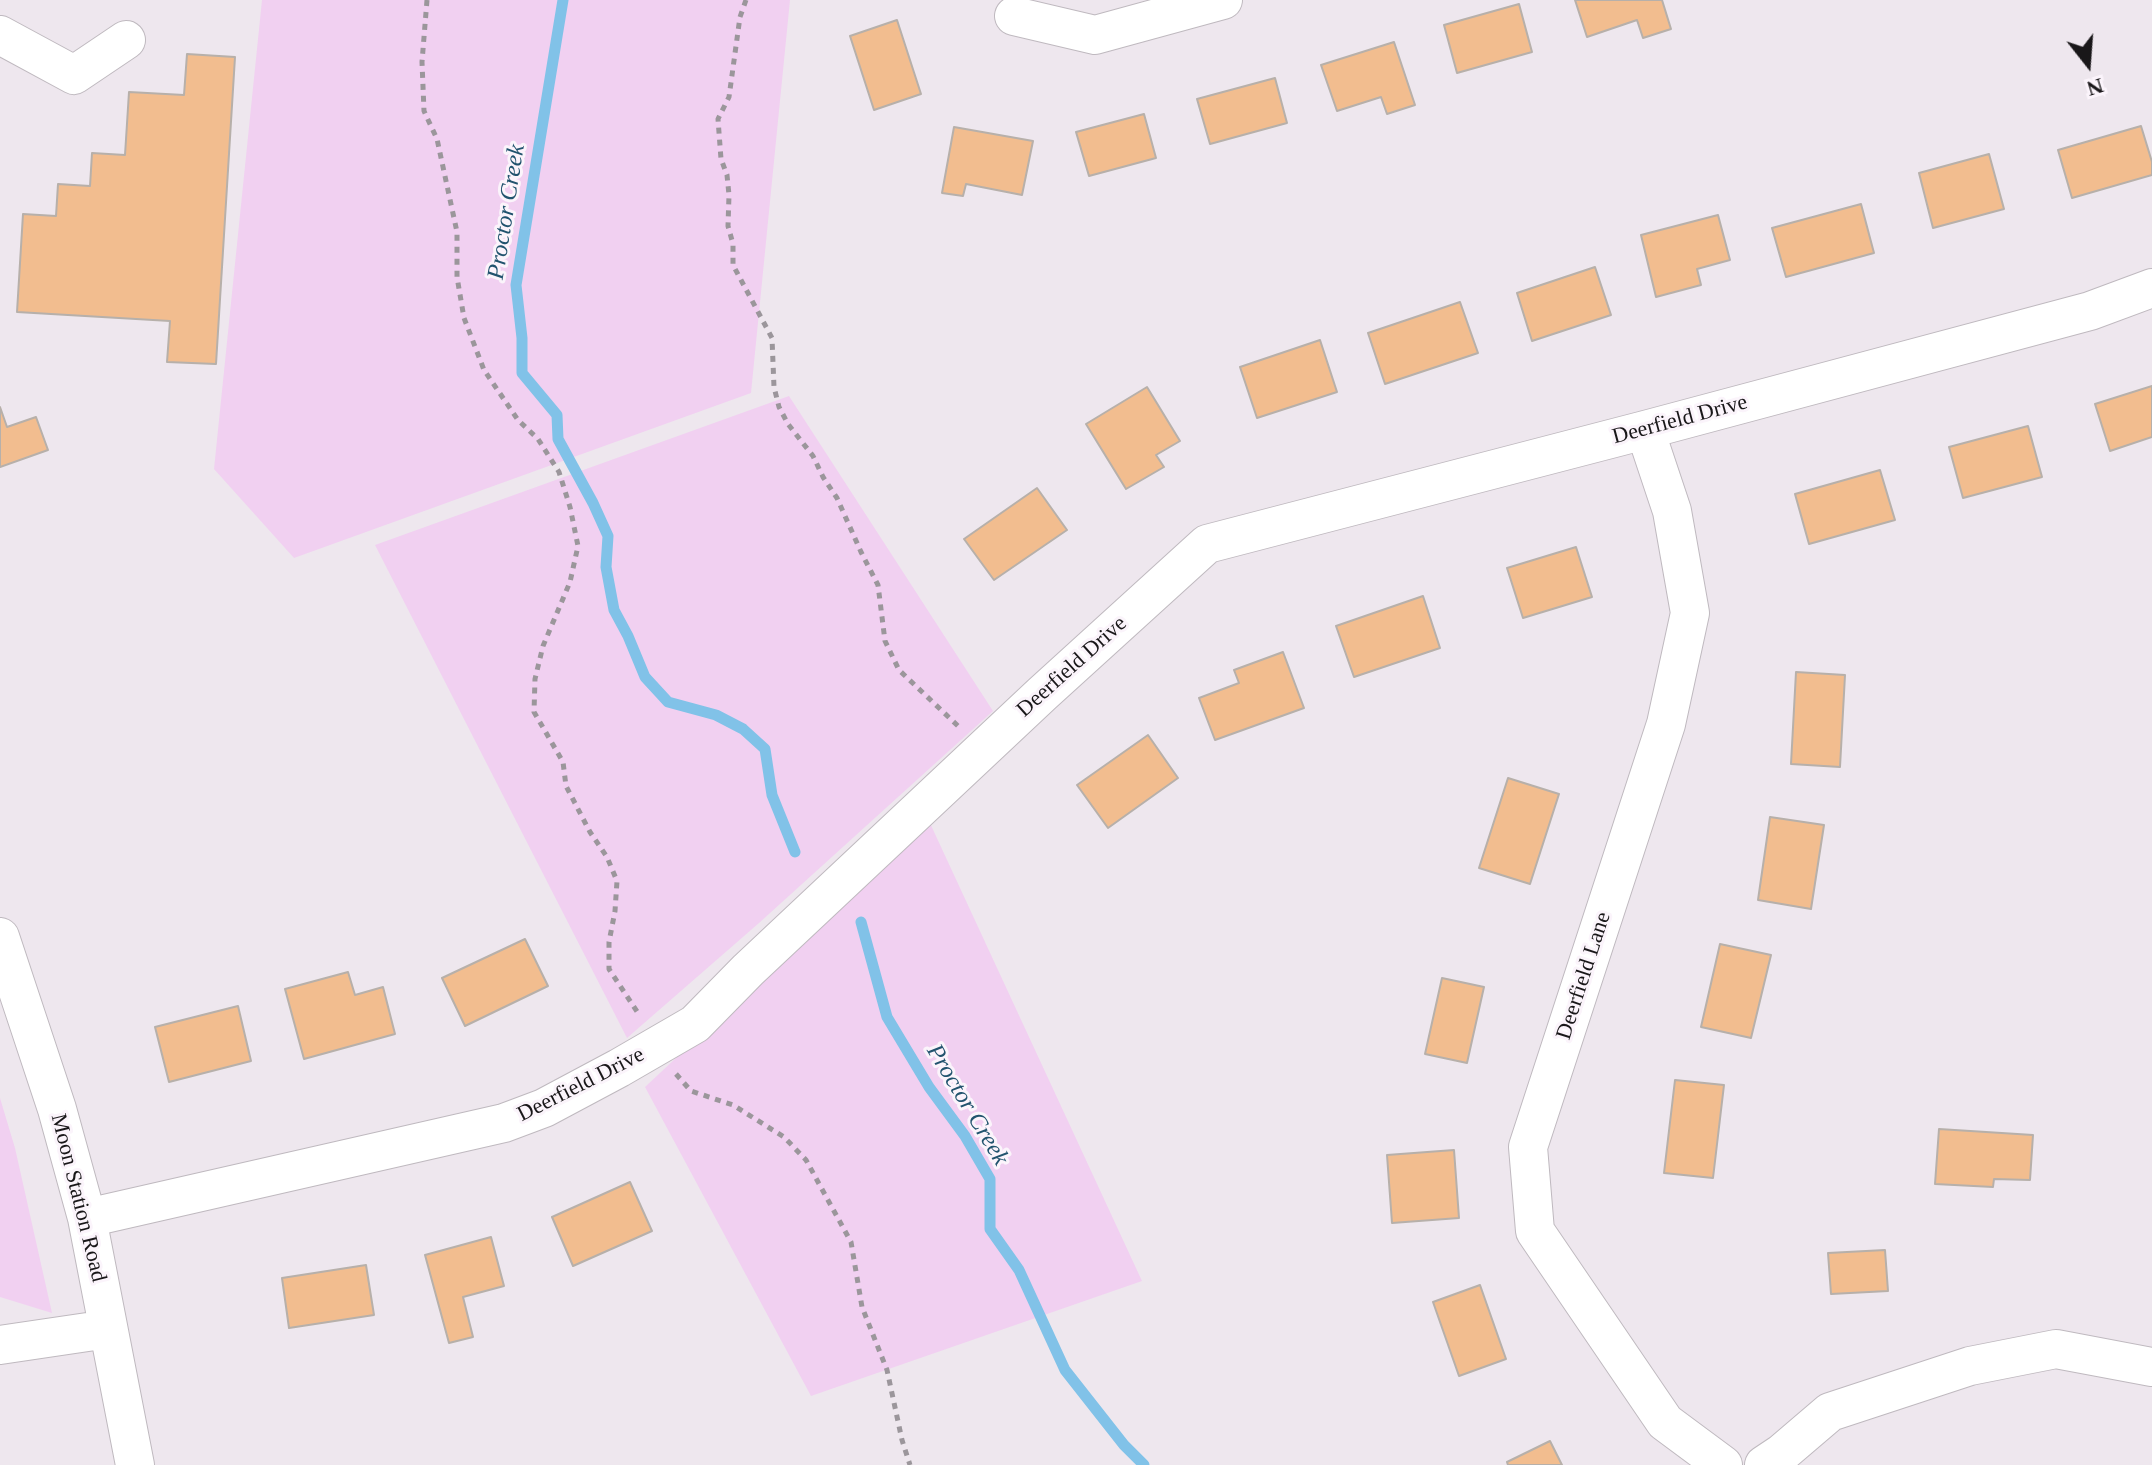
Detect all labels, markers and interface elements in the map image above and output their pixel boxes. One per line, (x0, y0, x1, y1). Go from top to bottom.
north arrow (2048, 24, 2128, 104)
text: N (2084, 73, 2106, 102)
water label: Proctor Creek (482, 142, 532, 282)
street label: Deerfield Drive (1610, 389, 1750, 451)
street label: Deerfield Drive (1012, 611, 1132, 723)
street label: Deerfield Lane (1551, 909, 1617, 1043)
water label: Proctor Creek (920, 1039, 1014, 1171)
street label: Deerfield Drive (513, 1042, 649, 1128)
street label: Moon Station Road (44, 1111, 112, 1285)

